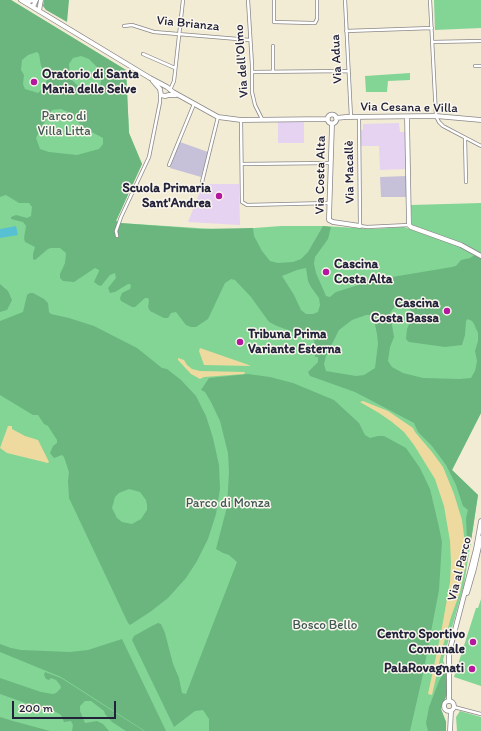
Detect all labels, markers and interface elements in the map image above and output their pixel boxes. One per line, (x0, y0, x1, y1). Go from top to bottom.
street label: Via Brianza (156, 13, 220, 35)
street label: Via dell'Olmo (232, 24, 252, 98)
street label: Via Adua (328, 34, 346, 84)
place label: Oratorio di Santa Maria delle Selve (42, 67, 139, 98)
marker: Oratorio di Santa Maria delle Selve (29, 77, 39, 87)
street label: Via Cesana e Villa (360, 99, 458, 117)
park label: Parco di Villa Litta (37, 109, 91, 140)
street label: Via Costa Alta (313, 135, 329, 215)
street label: Via Macallè (342, 140, 358, 204)
place label: Scuola Primaria Sant'Andrea (122, 181, 211, 212)
marker: Scuola Primaria Sant'Andrea (214, 191, 224, 201)
place label: Cascina Costa Alta (334, 257, 393, 288)
marker: Cascina Costa Alta (321, 267, 331, 277)
place label: Cascina Costa Bassa (371, 296, 439, 327)
marker: Cascina Costa Bassa (442, 306, 452, 316)
place label: Tribuna Prima Variante Esterna (248, 327, 341, 358)
marker: Tribuna Prima Variante Esterna (235, 337, 245, 347)
park label: Parco di Monza (186, 496, 270, 512)
street label: Via al Parco (445, 536, 475, 602)
park label: Bosco Bello (293, 618, 357, 634)
place label: Centro Sportivo Comunale (377, 627, 465, 658)
marker: Centro Sportivo Comunale (468, 637, 478, 647)
place label: PalaRovagnati (384, 661, 464, 677)
marker: PalaRovagnati (467, 664, 477, 674)
scale bar (14, 693, 118, 719)
text: 200 m (19, 701, 53, 715)

